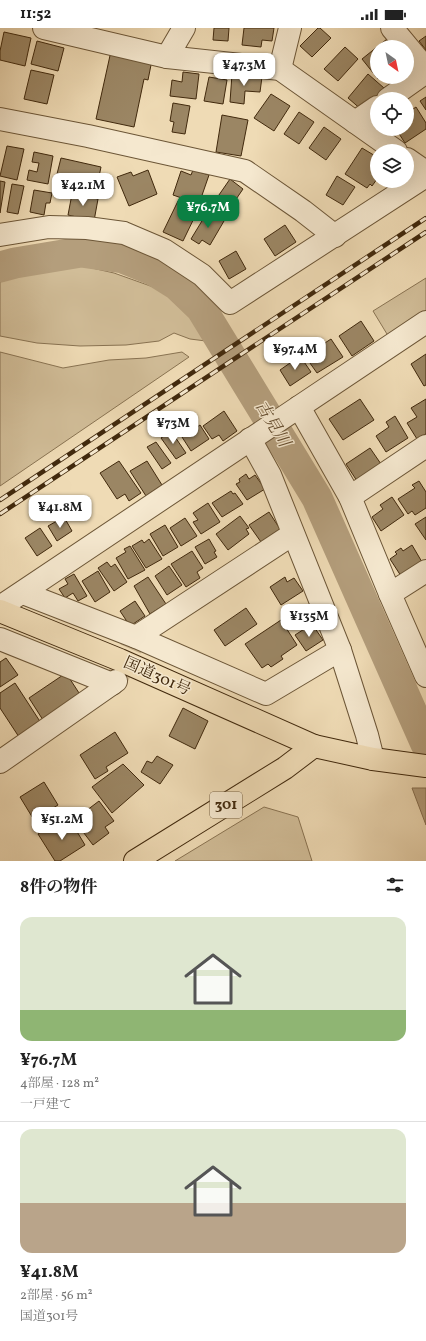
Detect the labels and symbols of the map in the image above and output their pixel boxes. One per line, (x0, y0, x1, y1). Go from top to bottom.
north arrow (370, 40, 414, 84)
pin: ¥47.3M (211, 53, 277, 87)
pin: ¥42.1M (50, 173, 116, 207)
pin: ¥76.7M (175, 195, 241, 229)
pin: ¥97.4M (262, 337, 328, 371)
water label: 古見川 (249, 396, 296, 453)
pin: ¥73M (149, 411, 197, 445)
pin: ¥41.8M (27, 495, 93, 529)
pin: ¥135M (281, 604, 337, 638)
street label: 国道301号 (120, 652, 194, 702)
road number: 301 (210, 792, 242, 818)
pin: ¥51.2M (29, 807, 95, 841)

